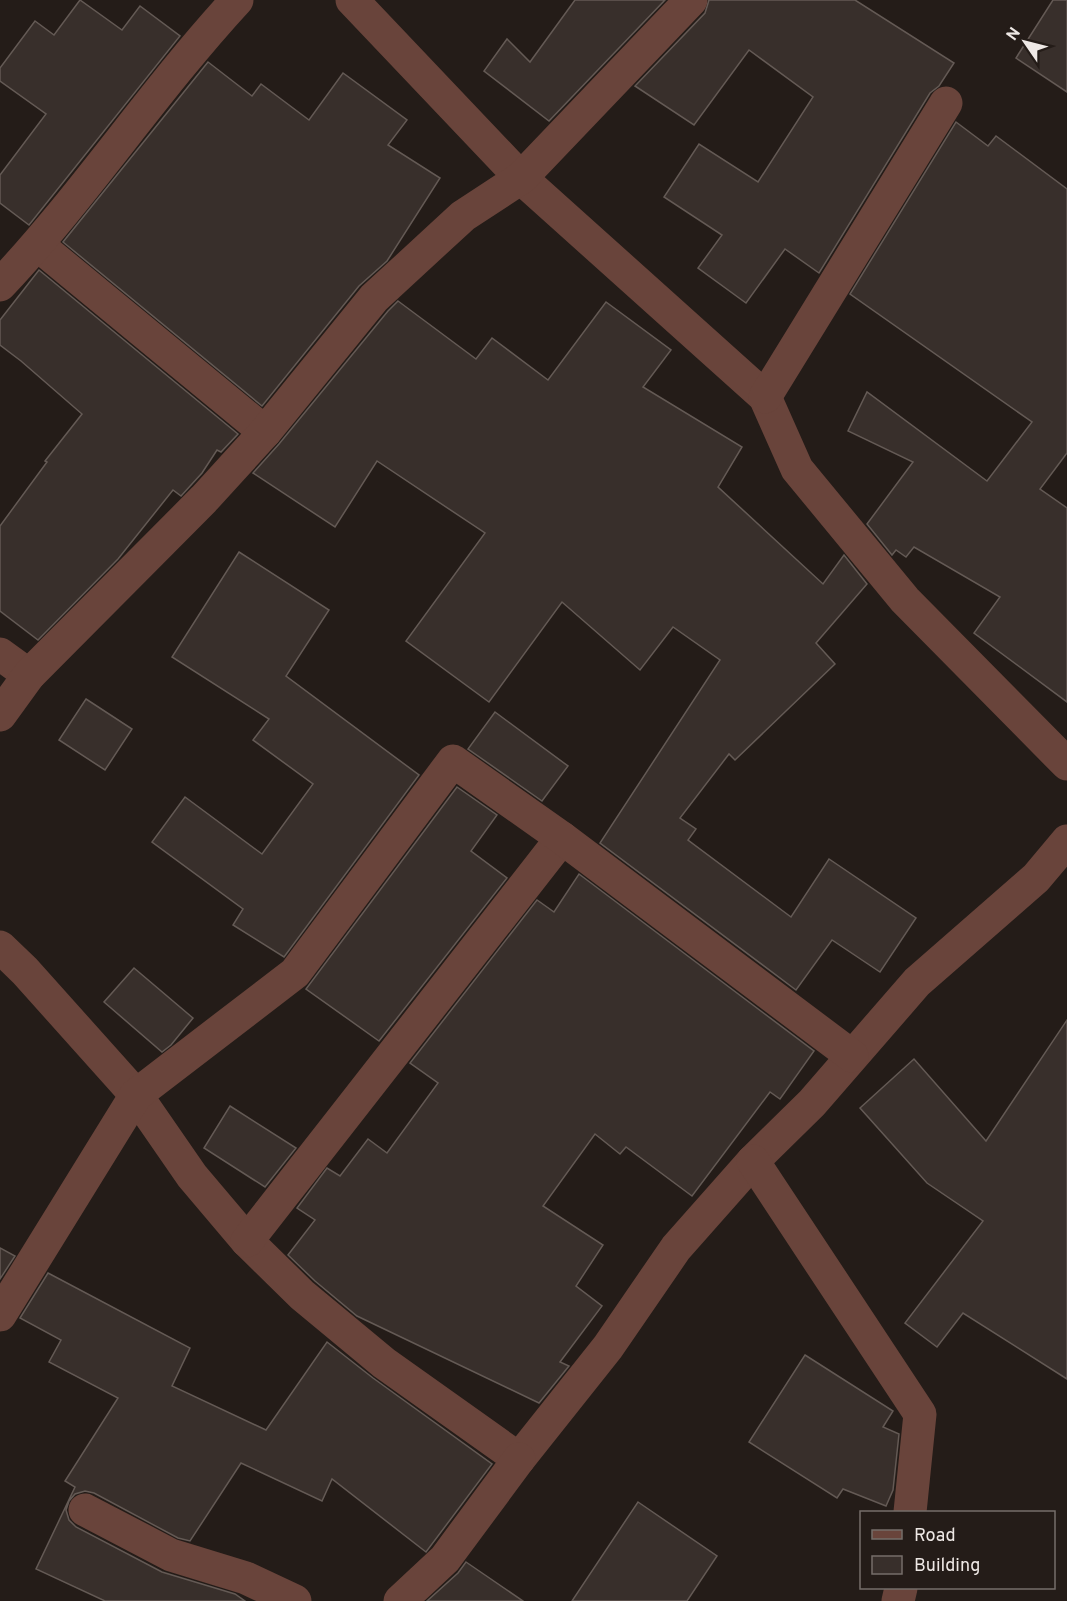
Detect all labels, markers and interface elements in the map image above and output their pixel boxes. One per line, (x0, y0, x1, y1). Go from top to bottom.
north arrow (995, 12, 1055, 72)
text: N (1003, 24, 1026, 45)
legend (860, 1511, 1055, 1589)
text: Road (914, 1525, 956, 1548)
text: Building (914, 1555, 980, 1578)

